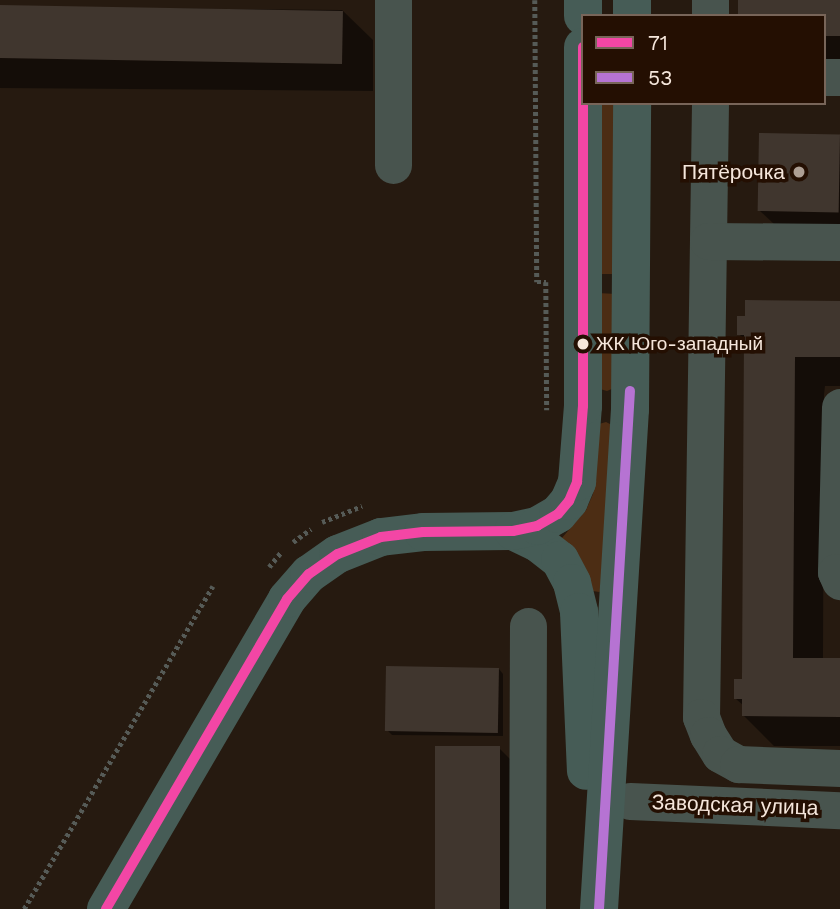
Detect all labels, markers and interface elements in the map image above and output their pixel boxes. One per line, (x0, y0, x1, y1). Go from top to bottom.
legend (581, 14, 826, 105)
text: 71 (648, 30, 668, 55)
text: 53 (648, 65, 672, 90)
place label: Пятёрочка (682, 159, 785, 185)
marker: Пятёрочка (791, 164, 807, 180)
place label: ЖК Юго-западный (596, 333, 763, 355)
marker: ЖК Юго-западный (576, 337, 590, 351)
street label: Заводская улица (651, 789, 819, 821)

